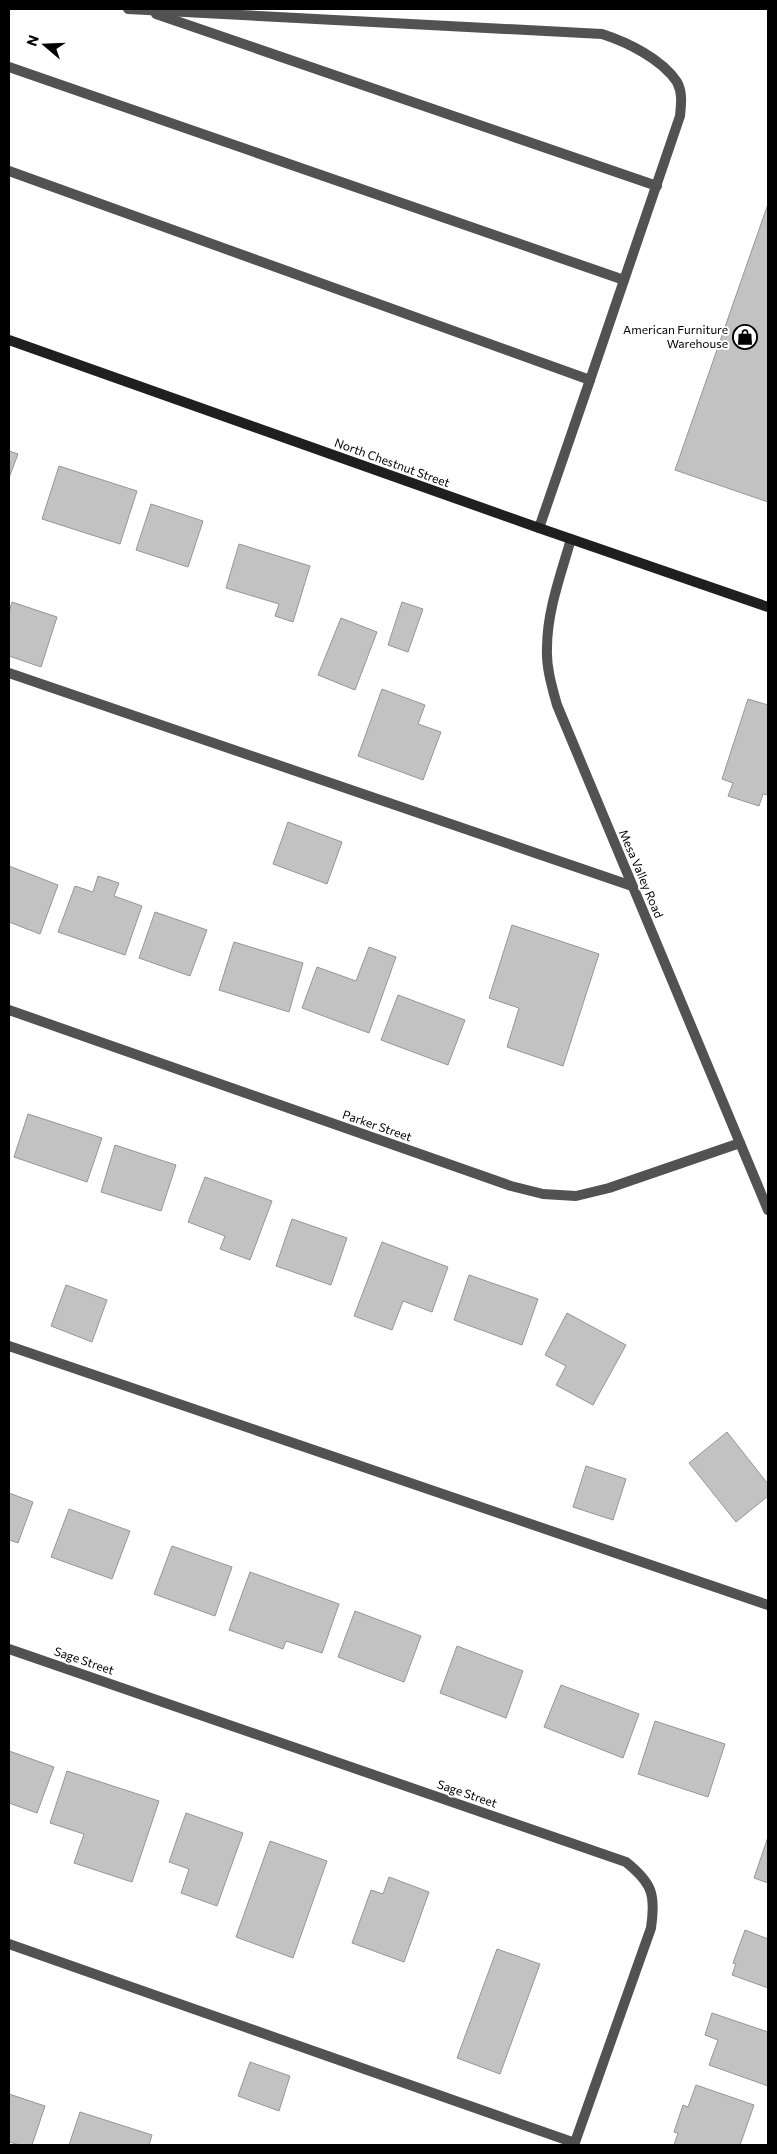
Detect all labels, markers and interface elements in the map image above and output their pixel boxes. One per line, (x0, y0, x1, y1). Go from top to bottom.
north arrow (20, 20, 70, 70)
text: N (22, 33, 42, 48)
place label: American Furniture Warehouse (623, 322, 728, 350)
shop icon: American Furniture Warehouse (732, 324, 758, 350)
street label: North Chestnut Street (333, 435, 452, 489)
street label: Mesa Valley Road (617, 827, 667, 920)
street label: Parker Street (341, 1107, 414, 1143)
street label: Sage Street (53, 1643, 116, 1677)
street label: Sage Street (436, 1776, 499, 1810)

